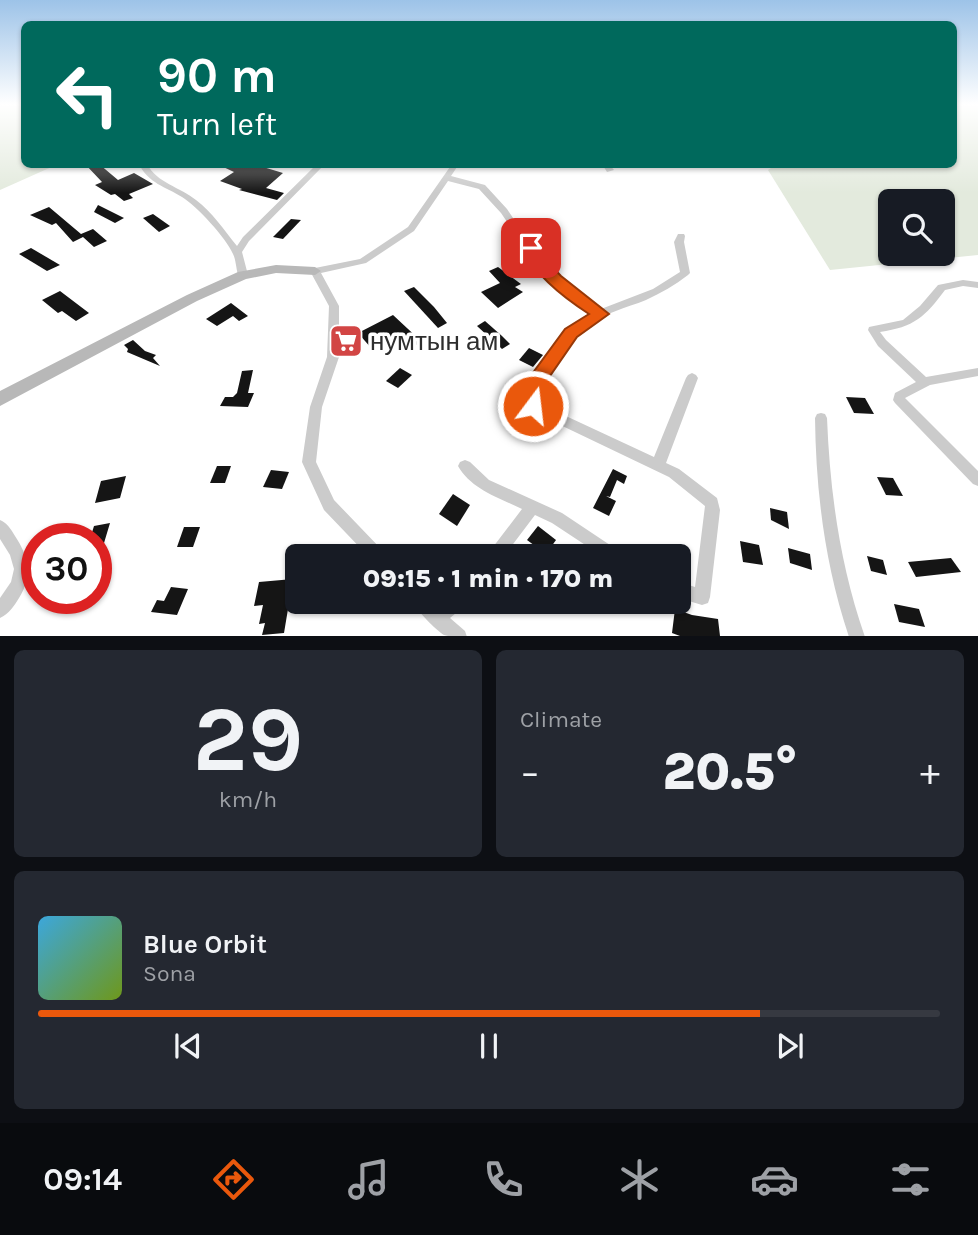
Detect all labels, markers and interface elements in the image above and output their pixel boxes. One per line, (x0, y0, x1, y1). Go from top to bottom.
text: 90 m (157, 47, 277, 104)
icon: left (42, 49, 133, 140)
text: Turn left (157, 106, 277, 143)
map controls (878, 189, 955, 266)
button: search (878, 189, 955, 266)
pin (501, 218, 561, 278)
icon: arrive (512, 229, 550, 267)
supermarket icon: нумтын ам (327, 322, 365, 360)
place label: нумтын ам (370, 326, 498, 357)
position arrow (496, 369, 570, 443)
speed limit sign: 30 (21, 523, 112, 614)
text: 09:15 · 1 min · 170 m (363, 563, 613, 594)
text: 29 (193, 687, 303, 793)
text: Climate (520, 706, 602, 733)
text: 20.5° (662, 741, 798, 802)
text: − (520, 750, 540, 795)
text: + (920, 750, 940, 795)
text: km/h (219, 786, 277, 813)
text: Blue Orbit (143, 929, 267, 960)
text: Sona (143, 960, 196, 987)
icon: previous (169, 1027, 207, 1065)
icon: pause (470, 1027, 508, 1065)
icon: next (771, 1027, 809, 1065)
icon: directions (209, 1155, 258, 1204)
icon: music (344, 1155, 393, 1204)
icon: phone (479, 1155, 528, 1204)
icon: climate (615, 1155, 664, 1204)
icon: car (750, 1155, 799, 1204)
icon: filters (886, 1155, 935, 1204)
text: 09:14 (43, 1161, 122, 1198)

